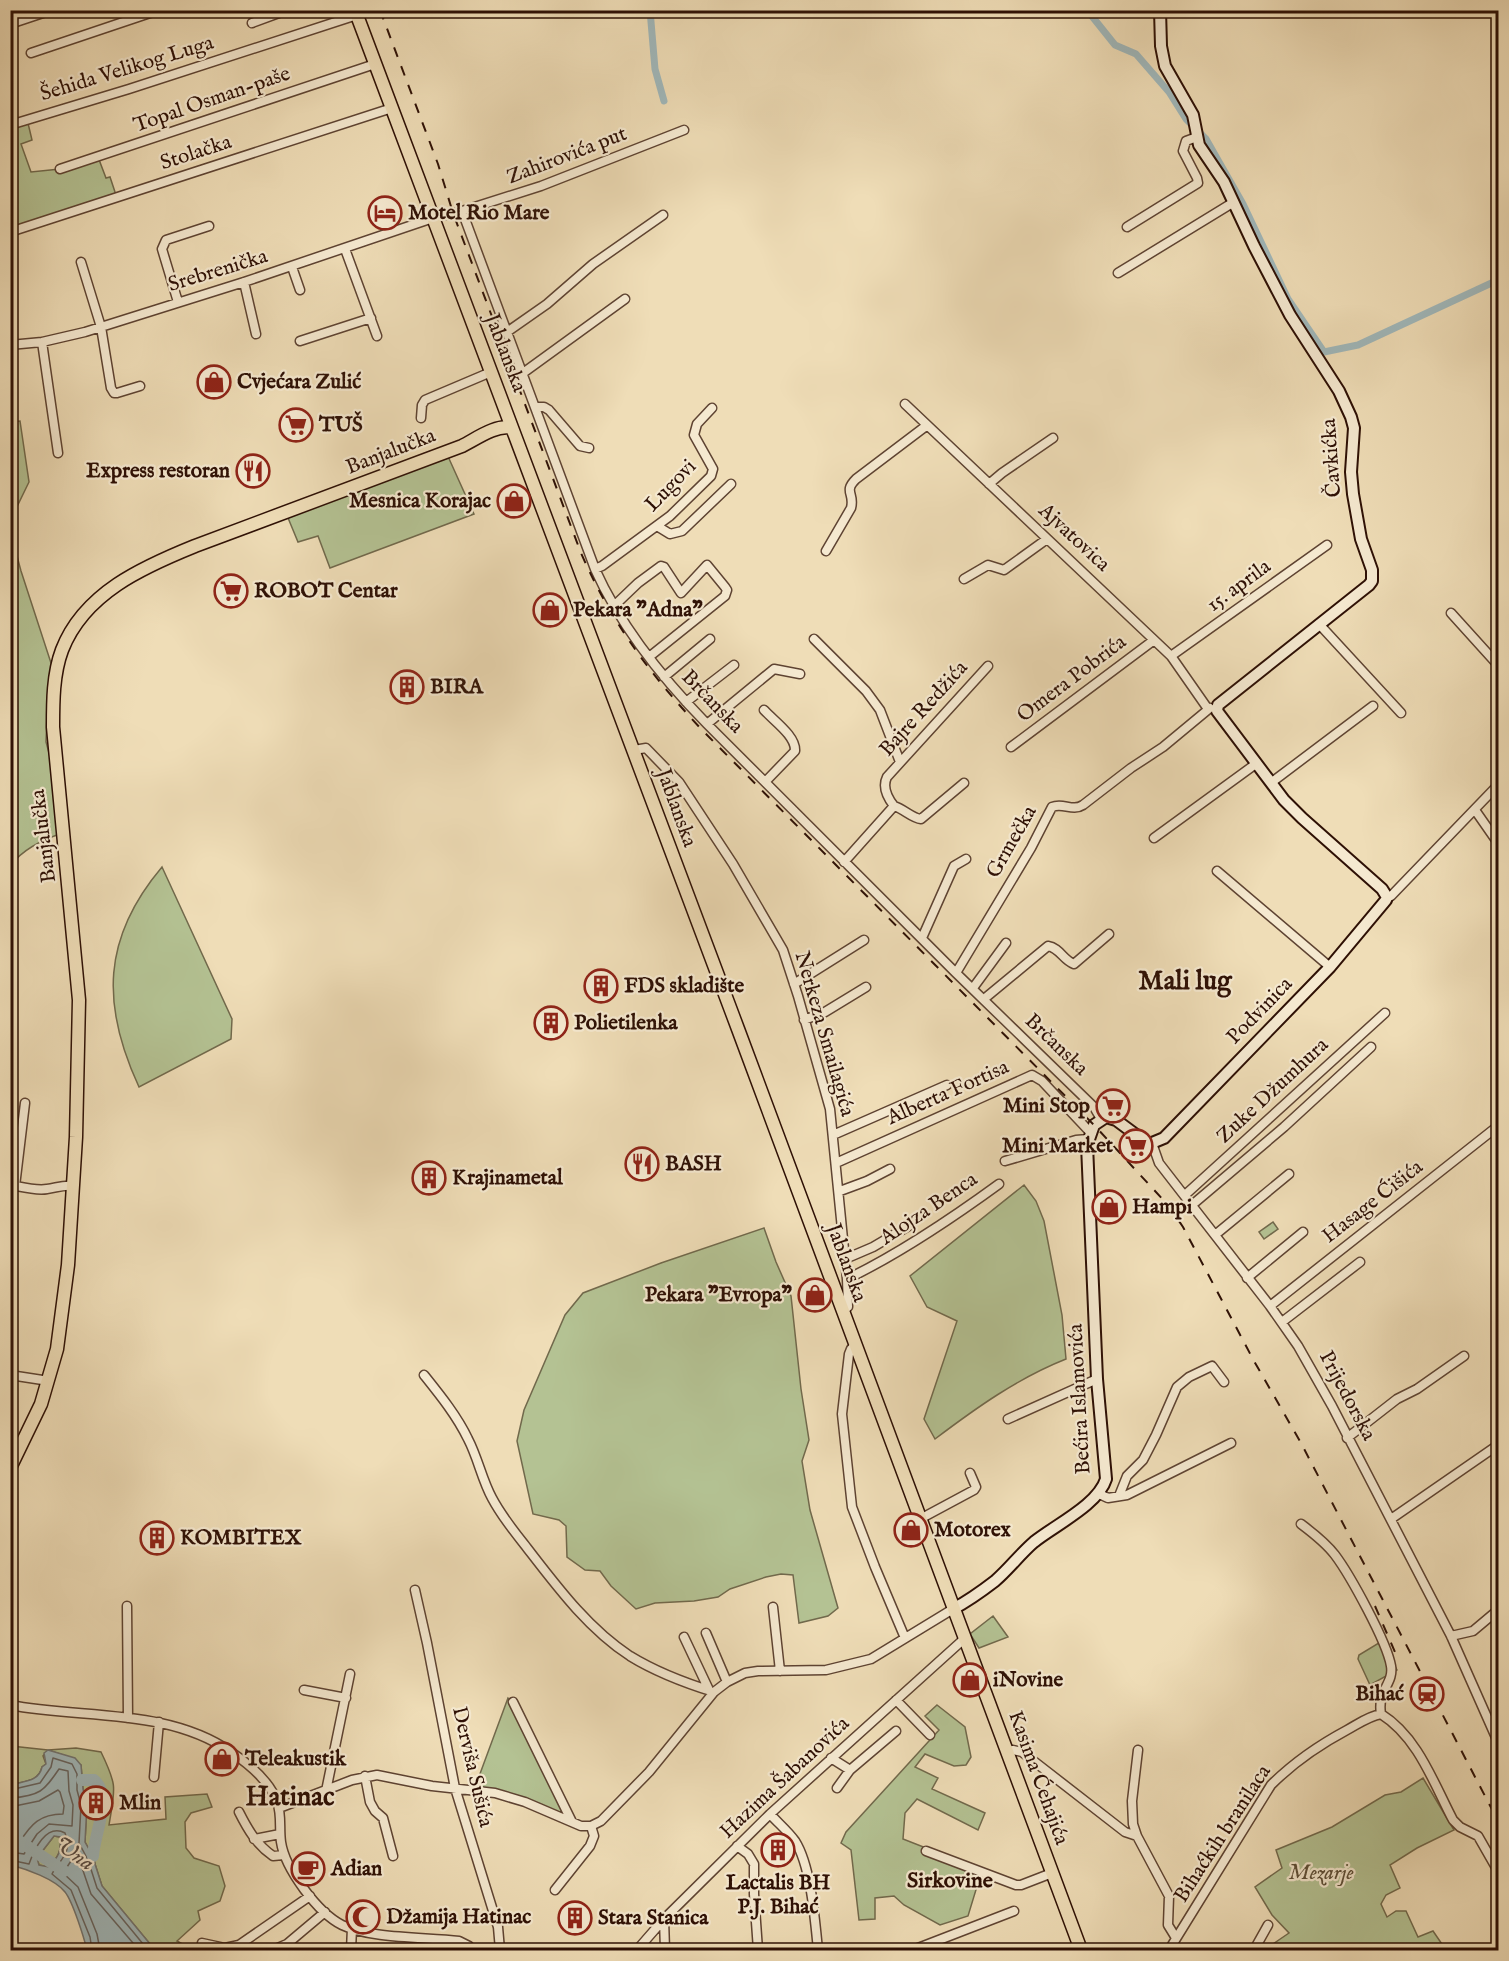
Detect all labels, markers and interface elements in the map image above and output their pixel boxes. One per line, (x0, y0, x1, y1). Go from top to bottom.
street label: Šehida Velikog Luga (37, 29, 218, 108)
street label: Topal Osman-paše (130, 60, 294, 139)
street label: Zahirovića put (503, 121, 631, 191)
street label: Stolačka (157, 129, 236, 177)
hotel icon: Motel Rio Mare (367, 195, 403, 231)
place label: Motel Rio Mare (408, 200, 550, 227)
street label: Srebrenička (165, 243, 272, 299)
street label: Jablanska (477, 308, 533, 397)
shop icon: Cvjećara Zulić (196, 364, 232, 400)
place label: Cvjećara Zulić (237, 369, 361, 396)
supermarket icon: TUŠ (278, 407, 314, 443)
place label: TUŠ (318, 411, 363, 439)
street label: Čavkićka (1315, 417, 1348, 498)
street label: Banjalučka (342, 422, 441, 481)
restaurant icon: Express restoran (235, 453, 271, 489)
street label: Lugovi (639, 454, 703, 518)
place label: Express restoran (86, 458, 230, 485)
shop icon: Mesnica Korajac (496, 483, 532, 519)
place label: Mesnica Korajac (349, 488, 491, 515)
street label: Ajvatovica (1032, 497, 1116, 579)
street label: 15. aprila (1202, 553, 1277, 618)
supermarket icon: ROBOT Centar (213, 573, 249, 609)
place label: ROBOT Centar (254, 578, 398, 605)
shop icon: Pekara "Adna" (532, 592, 568, 628)
place label: Pekara "Adna" (573, 597, 703, 624)
street label: Omera Pobrića (1012, 629, 1133, 729)
street label: Bajre Redžića (874, 655, 975, 763)
street label: Brčanska (675, 664, 750, 740)
building icon: BIRA (389, 669, 425, 705)
place label: BIRA (430, 674, 485, 701)
street label: Jablanska (649, 763, 703, 852)
street label: Banjalučka (25, 787, 63, 884)
street label: Grmečka (980, 800, 1044, 883)
street label: Nerkeza Smailagića (788, 948, 861, 1121)
district label: Mali lug (1138, 965, 1233, 999)
building icon: FDS skladište (583, 968, 619, 1004)
street label: Podvinica (1221, 971, 1299, 1051)
place label: FDS skladište (624, 973, 744, 1000)
building icon: Polietilenka (533, 1005, 569, 1041)
street label: Brčanska (1018, 1008, 1094, 1083)
place label: Polietilenka (574, 1010, 678, 1037)
street label: Zuke Džumhura (1211, 1032, 1335, 1150)
street label: Alberta Fortisa (882, 1054, 1014, 1132)
supermarket icon: Mini Stop (1095, 1088, 1131, 1124)
place label: Mini Stop (1003, 1093, 1091, 1120)
supermarket icon: Mini Market (1118, 1128, 1154, 1164)
place label: Mini Market (1002, 1133, 1114, 1160)
restaurant icon: BASH (624, 1146, 660, 1182)
place label: BASH (665, 1151, 722, 1178)
street label: Hasage Ćišića (1316, 1153, 1430, 1250)
building icon: Krajinametal (411, 1160, 447, 1196)
place label: Krajinametal (452, 1165, 564, 1192)
street label: Alojza Benca (874, 1166, 984, 1252)
shop icon: Hampi (1091, 1189, 1127, 1225)
place label: Hampi (1132, 1194, 1193, 1221)
street label: Jablanska (819, 1218, 873, 1307)
shop icon: Pekara "Evropa" (797, 1277, 833, 1313)
place label: Pekara "Evropa" (645, 1282, 793, 1309)
street label: Bećira Islamovića (1063, 1322, 1097, 1475)
street label: Prijedorska (1312, 1346, 1382, 1446)
shop icon: Motorex (893, 1512, 929, 1548)
place label: Motorex (934, 1517, 1012, 1544)
building icon: KOMBITEX (139, 1520, 175, 1556)
place label: KOMBITEX (180, 1525, 302, 1552)
shop icon: iNovine (952, 1662, 988, 1698)
place label: iNovine (993, 1667, 1063, 1694)
station icon: Bihać (1409, 1676, 1445, 1712)
place label: Bihać (1355, 1681, 1404, 1708)
street label: Derviša Sušića (445, 1704, 499, 1831)
street label: Kasima Ćehajića (1001, 1707, 1076, 1850)
street label: Hazima Šabanovića (714, 1710, 856, 1845)
shop icon: Teleakustik (204, 1741, 240, 1777)
place label: Teleakustik (244, 1746, 347, 1773)
street label: Bihaćkih branilaca (1168, 1759, 1278, 1908)
district label: Hatinac (246, 1781, 335, 1815)
building icon: Mlin (78, 1785, 114, 1821)
place label: Mlin (119, 1790, 161, 1817)
water label: Una (49, 1830, 100, 1878)
building icon: Lactalis BH P.J. Bihać (760, 1832, 796, 1868)
cafe icon: Adian (290, 1851, 326, 1887)
place label: Adian (330, 1856, 382, 1883)
park label: Mezarje (1289, 1860, 1353, 1887)
district label: Sirkovine (907, 1867, 993, 1895)
place label: Lactalis BH P.J. Bihać (726, 1870, 830, 1921)
mosque icon: Džamija Hatinac (345, 1899, 381, 1935)
building icon: Stara Stanica (557, 1900, 593, 1936)
place label: Džamija Hatinac (386, 1904, 531, 1931)
place label: Stara Stanica (598, 1905, 709, 1932)

